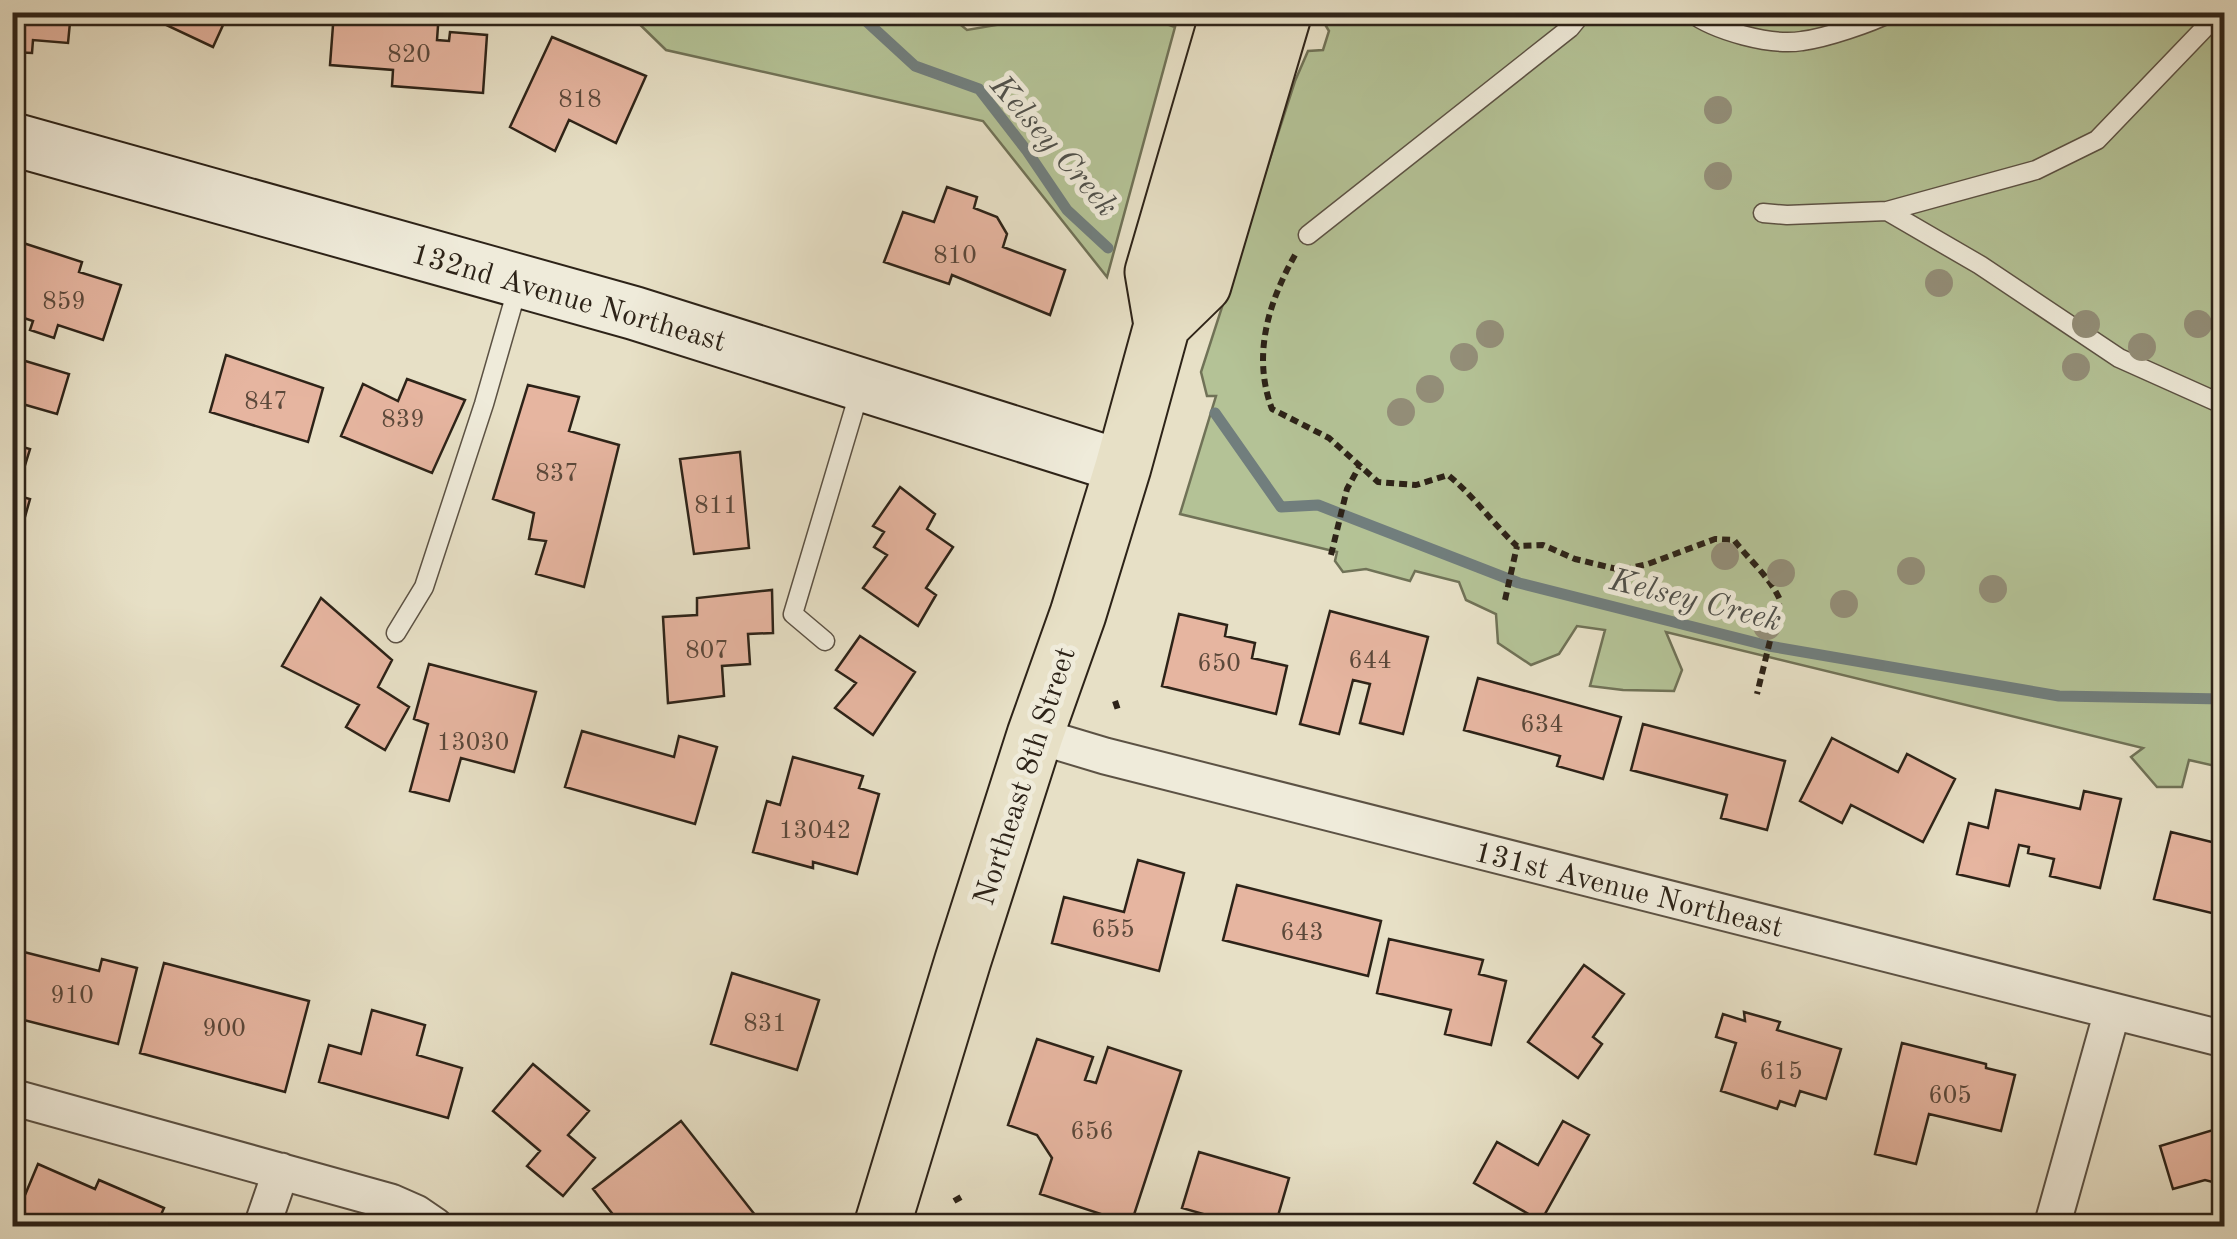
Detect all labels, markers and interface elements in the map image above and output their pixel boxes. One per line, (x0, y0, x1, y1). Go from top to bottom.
house number: 820 (387, 43, 431, 68)
water label: Kelsey Creek (982, 69, 1122, 224)
house number: 818 (558, 88, 602, 113)
street label: 132nd Avenue Northeast (408, 240, 729, 358)
house number: 810 (933, 244, 977, 269)
house number: 859 (42, 290, 86, 315)
house number: 847 (244, 390, 288, 415)
house number: 839 (381, 408, 425, 433)
house number: 837 (535, 462, 579, 487)
house number: 811 (694, 494, 738, 519)
water label: Kelsey Creek (1605, 565, 1784, 639)
house number: 807 (685, 639, 729, 664)
street label: Northeast 8th Street (970, 644, 1082, 910)
house number: 644 (1348, 649, 1392, 674)
house number: 650 (1197, 652, 1241, 677)
house number: 634 (1520, 713, 1564, 738)
house number: 13030 (437, 731, 509, 756)
house number: 13042 (779, 819, 851, 844)
street label: 131st Avenue Northeast (1471, 838, 1786, 944)
house number: 655 (1091, 918, 1135, 943)
house number: 643 (1280, 921, 1324, 946)
house number: 910 (50, 984, 94, 1009)
house number: 831 (743, 1012, 787, 1037)
house number: 900 (202, 1017, 246, 1042)
house number: 615 (1759, 1060, 1803, 1085)
house number: 605 (1928, 1084, 1972, 1109)
house number: 656 (1070, 1120, 1114, 1145)

